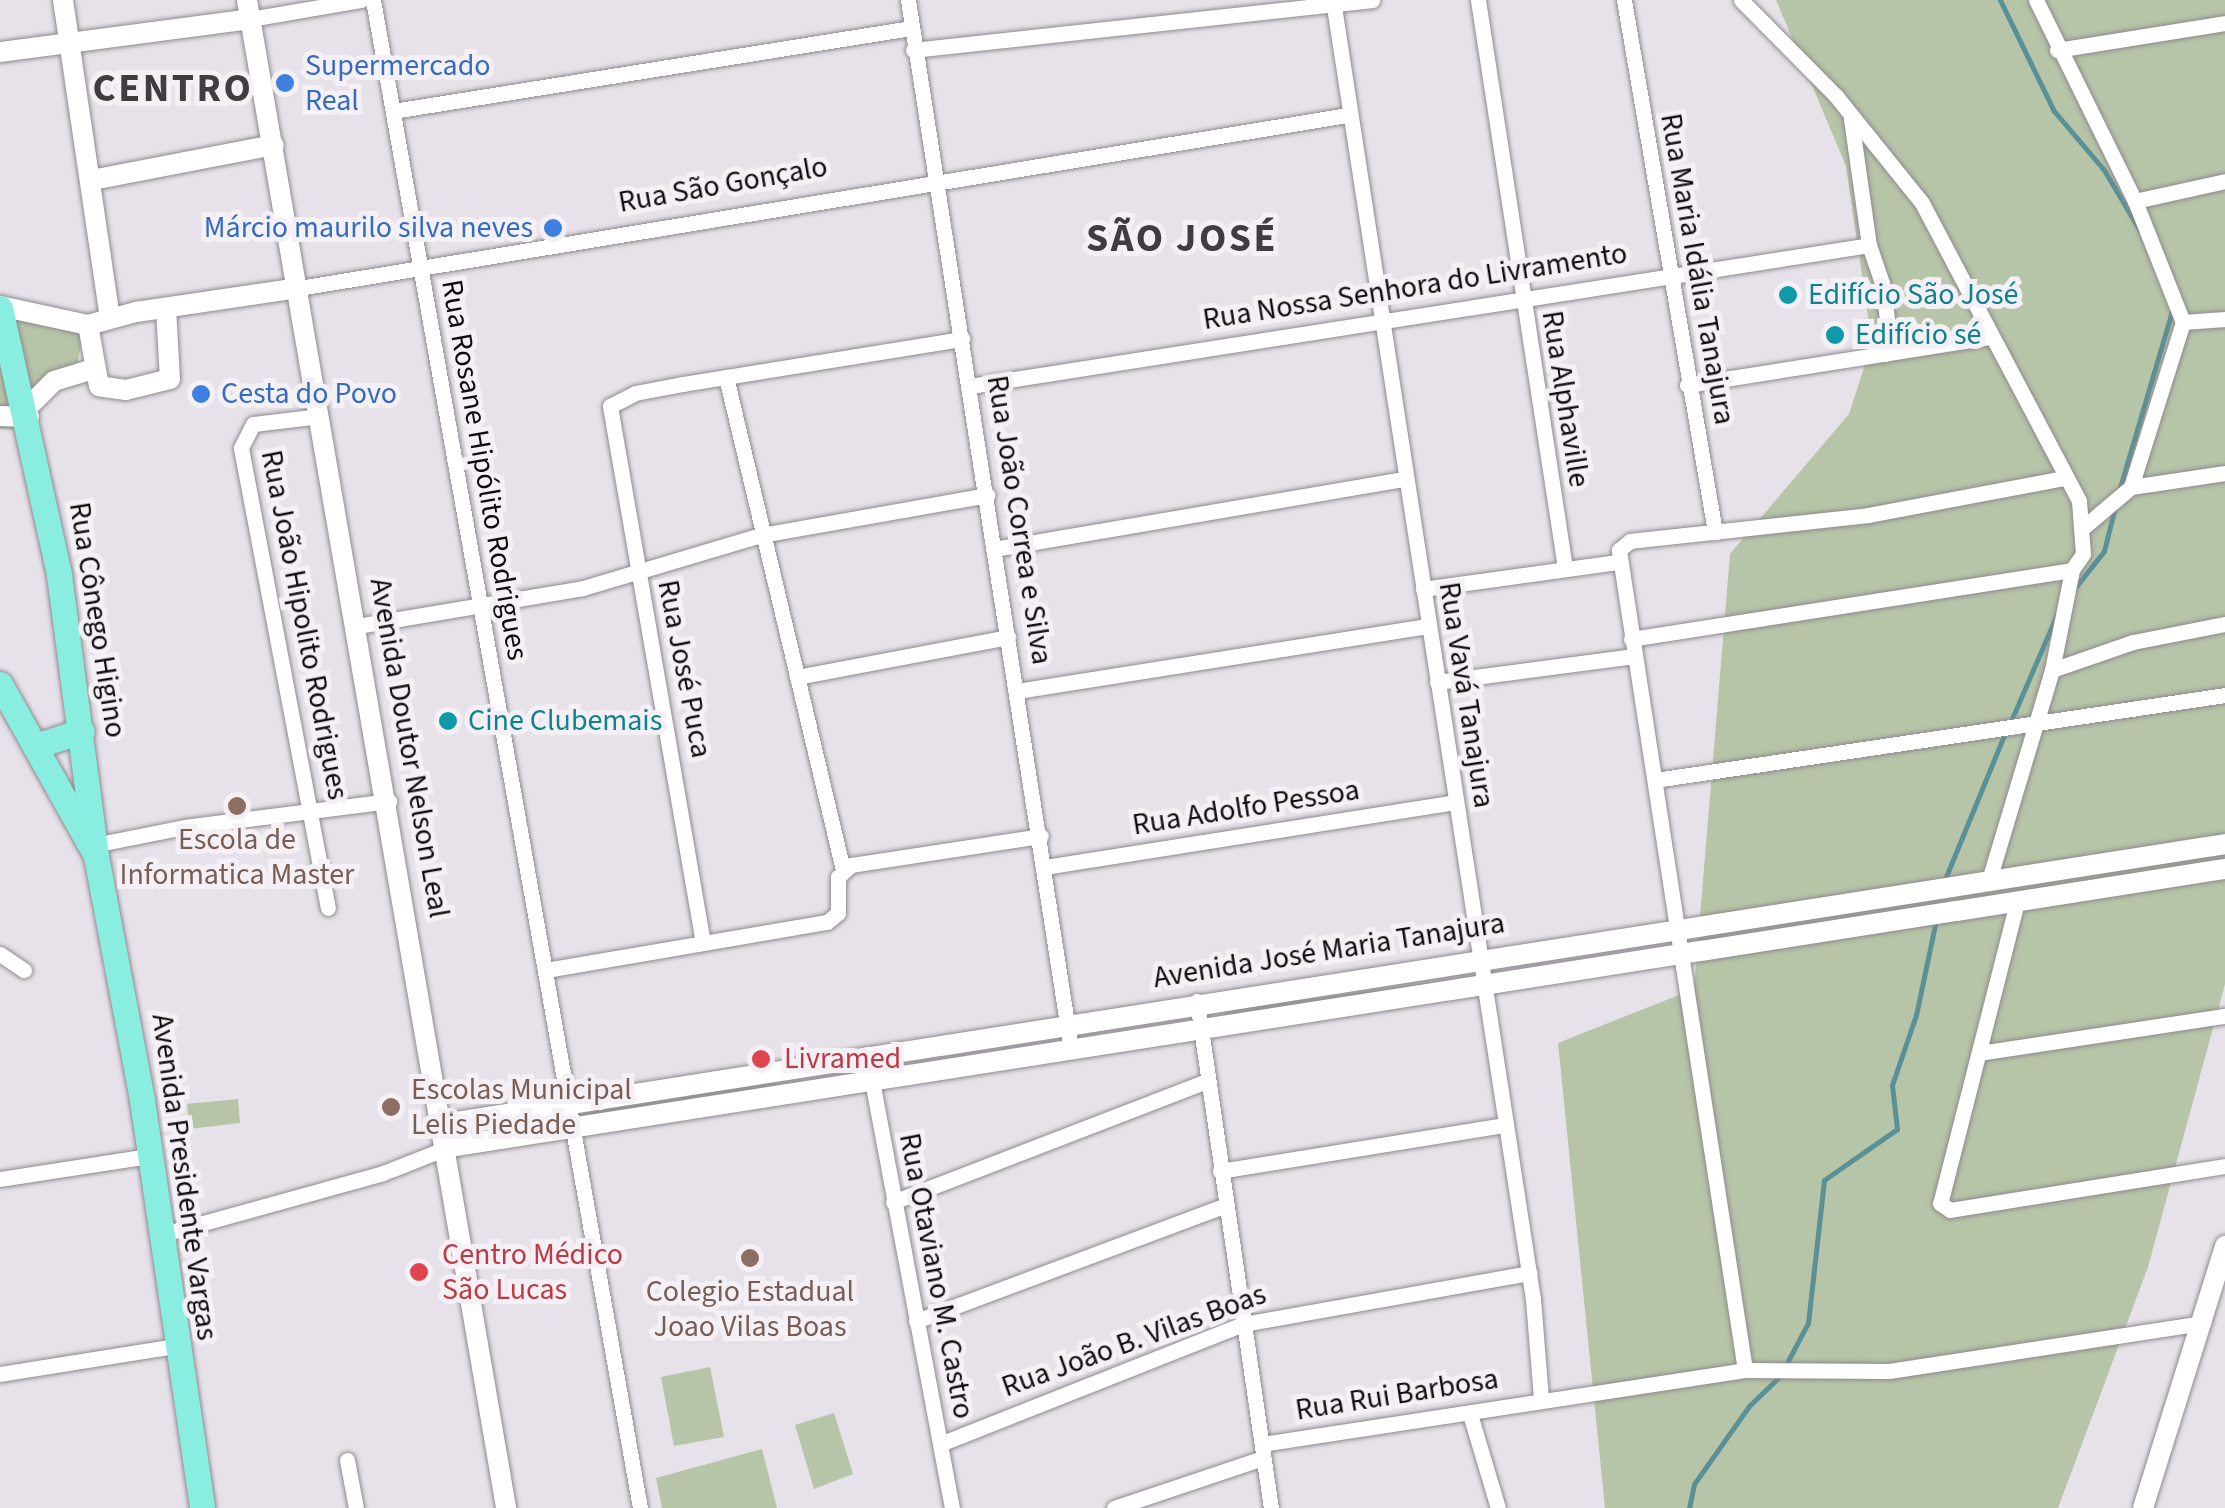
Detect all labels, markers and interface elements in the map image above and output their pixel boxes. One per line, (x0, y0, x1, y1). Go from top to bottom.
place label: Supermercado Real (305, 48, 491, 118)
district label: CENTRO (93, 65, 253, 113)
marker: Supermercado Real (274, 72, 296, 94)
street label: Rua Maria Idália Tanajura (1652, 111, 1742, 427)
street label: Rua São Gonçalo (616, 149, 830, 221)
place label: Márcio maurilo silva neves (204, 210, 533, 246)
district label: SÃO JOSÉ (1086, 215, 1278, 263)
marker: Márcio maurilo silva neves (542, 217, 564, 239)
street label: Rua Nossa Senhora do Livramento (1200, 236, 1630, 338)
street label: Rua Rosane Hipólito Rodrigues (433, 277, 535, 663)
place label: Edifício São José (1808, 277, 2018, 313)
marker: Edifício São José (1777, 284, 1799, 306)
street label: Rua Alphaville (1533, 308, 1597, 490)
place label: Edifício sé (1855, 317, 1981, 353)
marker: Edifício sé (1824, 324, 1846, 346)
street label: Rua João Correa e Silva (978, 373, 1060, 667)
place label: Cesta do Povo (221, 376, 397, 412)
marker: Cesta do Povo (190, 383, 212, 405)
street label: Rua João Hipolito Rodrigues (252, 447, 356, 803)
street label: Rua Cônego Higino (61, 500, 133, 740)
street label: Avenida Doutor Nelson Leal (361, 575, 457, 921)
street label: Rua José Puca (649, 577, 719, 761)
street label: Rua Vavá Tanajura (1430, 580, 1502, 810)
place label: Cine Clubemais (468, 703, 662, 739)
marker: Cine Clubemais (437, 710, 459, 732)
street label: Rua Adolfo Pessoa (1130, 772, 1362, 844)
marker: Escola de Informatica Master (226, 795, 248, 817)
place label: Escola de Informatica Master (120, 822, 354, 892)
street label: Avenida José Maria Tanajura (1151, 905, 1507, 997)
street label: Avenida Presidente Vargas (143, 1011, 225, 1343)
place label: Livramed (784, 1041, 901, 1077)
marker: Livramed (748, 1046, 774, 1072)
place label: Escolas Municipal Lelis Piedade (411, 1072, 632, 1142)
marker: Escolas Municipal Lelis Piedade (380, 1096, 402, 1118)
street label: Rua Otaviano M. Castro (891, 1130, 981, 1422)
place label: Centro Médico São Lucas (442, 1237, 623, 1308)
marker: Colegio Estadual Joao Vilas Boas (739, 1247, 761, 1269)
marker: Centro Médico São Lucas (406, 1259, 432, 1285)
place label: Colegio Estadual Joao Vilas Boas (646, 1274, 854, 1344)
street label: Rua João B. Vilas Boas (997, 1276, 1271, 1406)
street label: Rua Rui Barbosa (1293, 1361, 1501, 1429)

